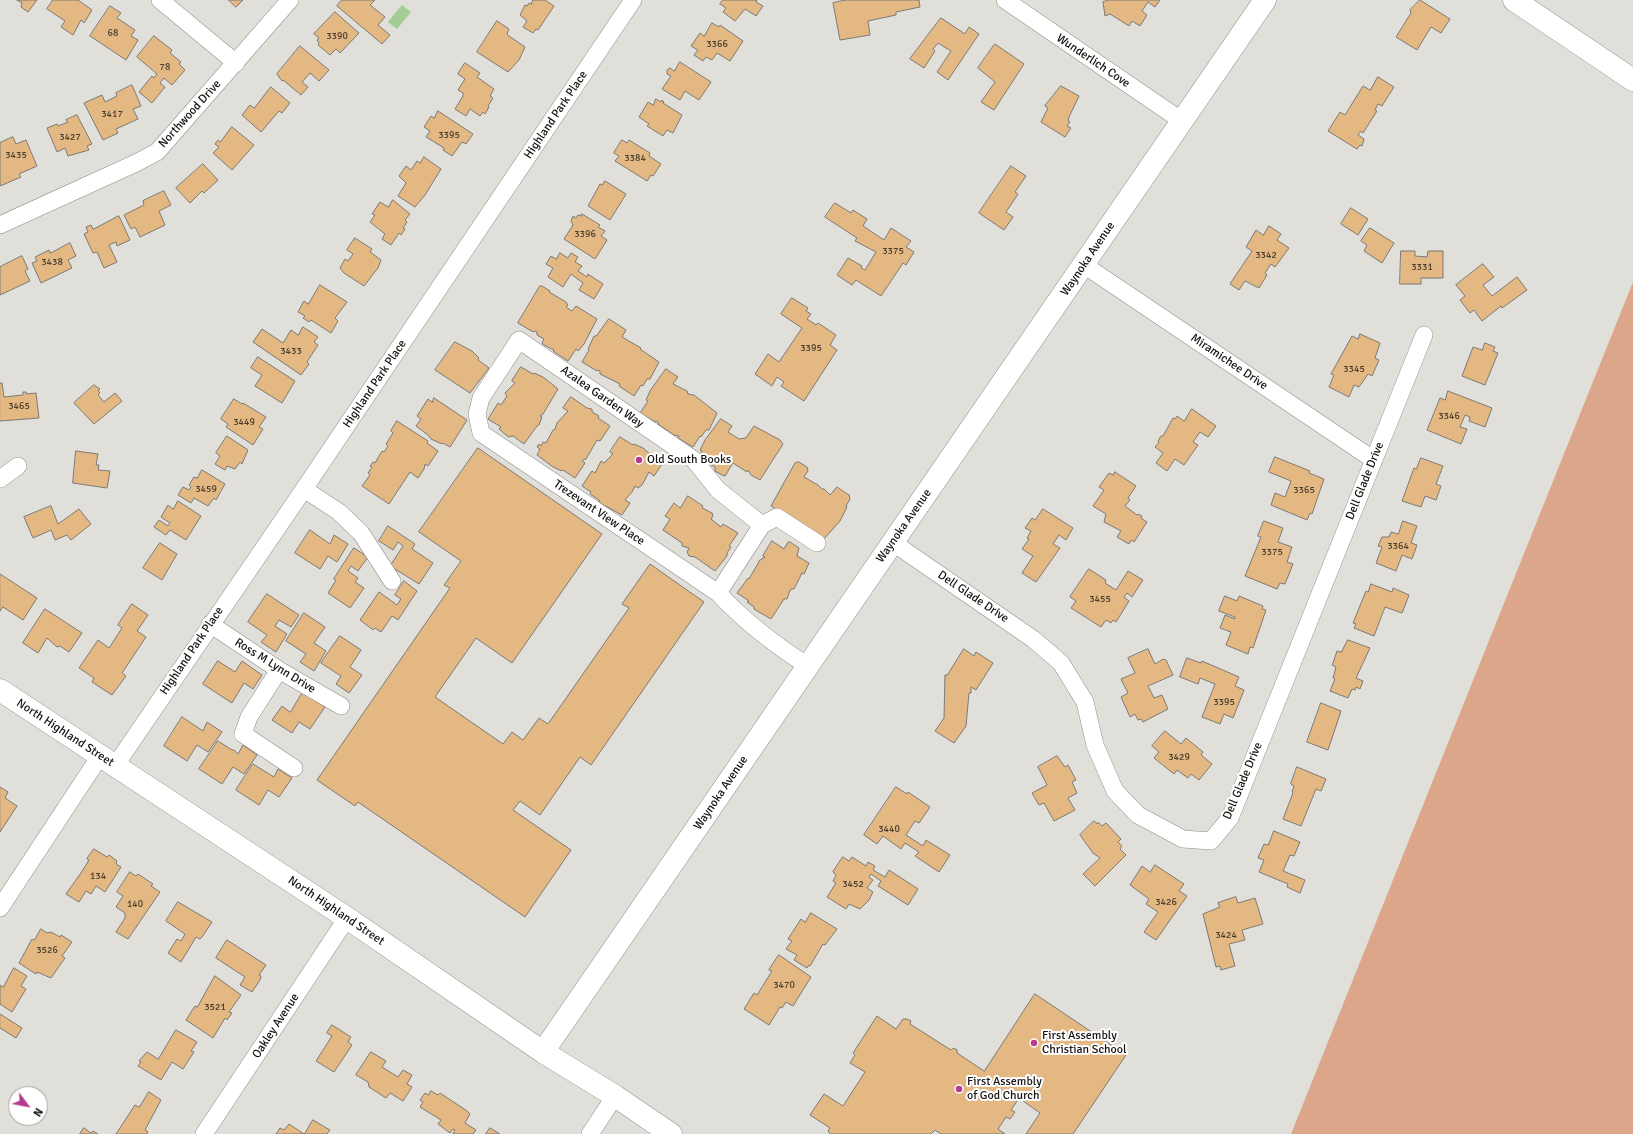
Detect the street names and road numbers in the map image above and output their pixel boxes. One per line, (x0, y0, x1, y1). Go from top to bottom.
street label: Wunderlich Cove (1053, 31, 1133, 91)
street label: Highland Park Place (521, 68, 591, 162)
street label: Northwood Drive (156, 77, 224, 151)
street label: Waynoka Avenue (1058, 219, 1118, 299)
street label: Miramichee Drive (1188, 331, 1270, 393)
street label: Highland Park Place (340, 337, 410, 431)
street label: Azalea Garden Way (558, 363, 646, 431)
street label: Dell Glade Drive (1343, 440, 1387, 522)
street label: Trezevant View Place (551, 477, 647, 549)
street label: Waynoka Avenue (873, 486, 935, 566)
street label: Dell Glade Drive (935, 568, 1011, 626)
street label: Highland Park Place (157, 604, 227, 698)
street label: Ross M Lynn Drive (232, 635, 318, 697)
street label: North Highland Street (14, 696, 116, 770)
street label: Dell Glade Drive (1220, 740, 1266, 822)
street label: Waynoka Avenue (691, 753, 751, 833)
street label: North Highland Street (285, 873, 387, 949)
street label: Oakley Avenue (250, 991, 302, 1061)

